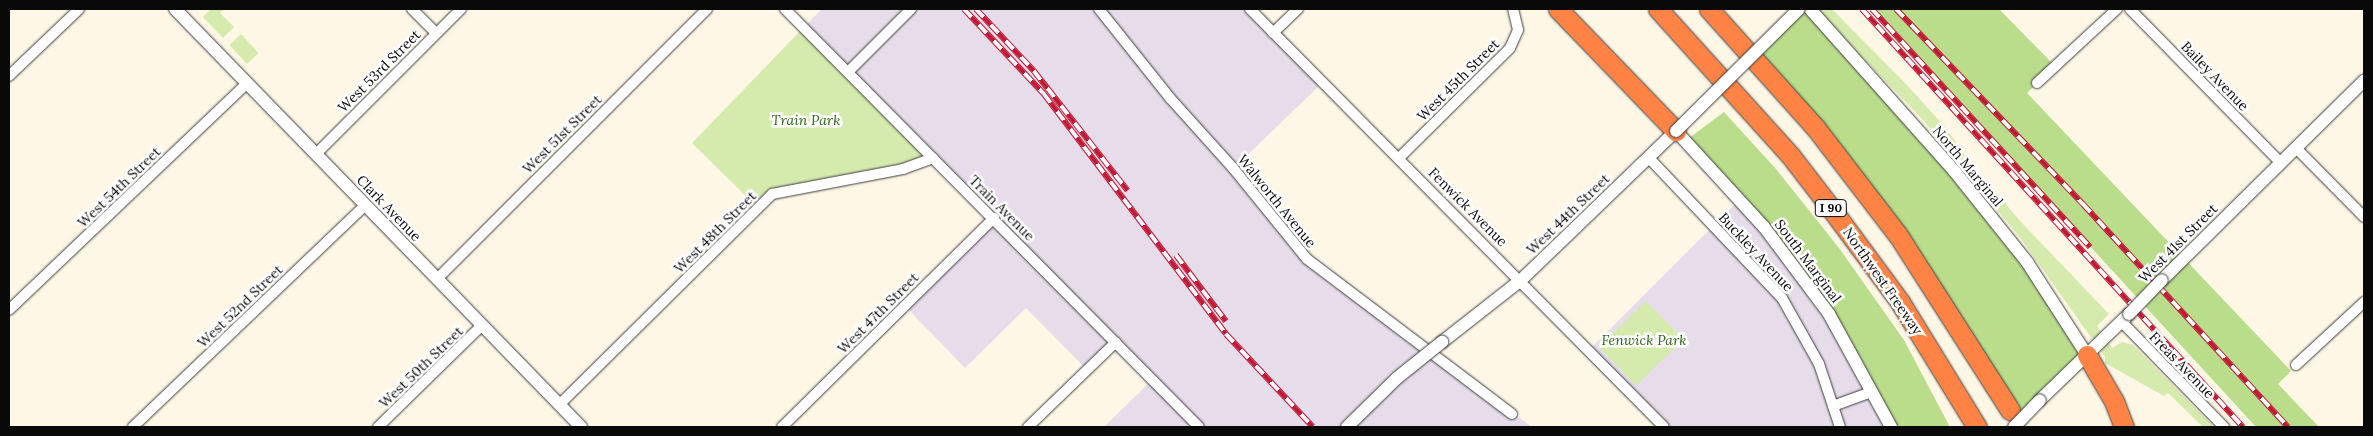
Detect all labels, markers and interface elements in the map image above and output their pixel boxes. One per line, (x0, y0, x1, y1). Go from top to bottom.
street label: West 53rd Street (334, 26, 424, 116)
street label: West 45th Street (1414, 36, 1502, 124)
street label: Bailey Avenue (2178, 38, 2252, 114)
street label: West 51st Street (519, 91, 605, 177)
park label: Train Park (772, 112, 840, 128)
street label: North Marginal (1929, 122, 2007, 210)
street label: West 54th Street (74, 143, 164, 231)
street label: Walworth Avenue (1234, 151, 1320, 251)
street label: Fenwick Avenue (1425, 164, 1511, 250)
street label: West 44th Street (1523, 170, 1613, 258)
street label: Clark Avenue (353, 171, 425, 245)
street label: Train Avenue (966, 172, 1038, 244)
street label: West 48th Street (670, 187, 760, 277)
road number: I 90 (1815, 198, 1847, 218)
street label: West 41st Street (2135, 200, 2221, 286)
street label: Buckley Avenue (1715, 209, 1797, 295)
street label: South Marginal (1771, 216, 1845, 306)
street label: Northwest Freeway (1840, 224, 1926, 338)
street label: West 52nd Street (194, 261, 286, 351)
street label: West 47th Street (834, 269, 922, 357)
street label: West 50th Street (376, 323, 466, 411)
street label: Freas Avenue (2146, 328, 2218, 402)
park label: Fenwick Park (1601, 332, 1687, 348)

